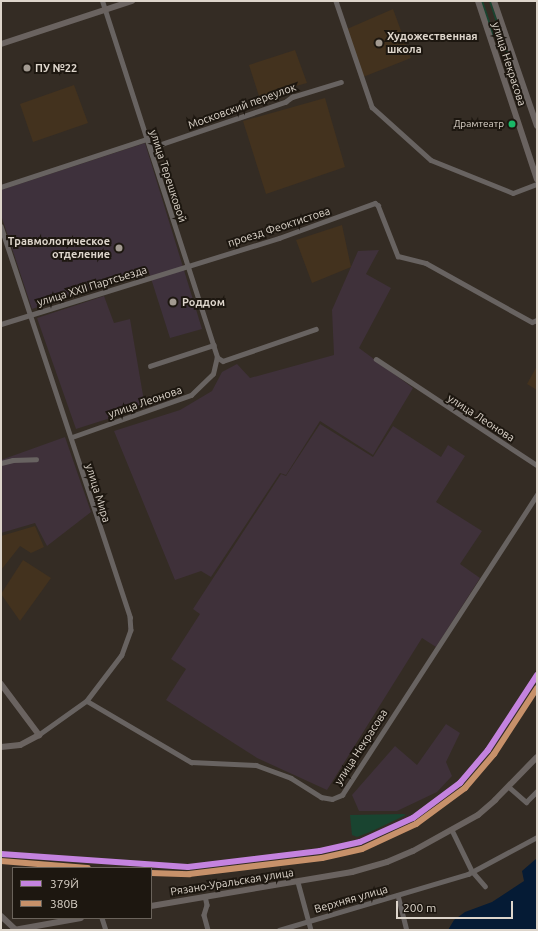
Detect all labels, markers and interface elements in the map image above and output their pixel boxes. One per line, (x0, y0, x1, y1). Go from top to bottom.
street label: улица Некрасова (489, 20, 529, 108)
place label: Художественная школа (387, 30, 478, 56)
marker: Художественная школа (374, 38, 384, 48)
place label: ПУ №22 (35, 61, 77, 75)
marker: ПУ №22 (22, 63, 32, 73)
street label: Московский переулок (186, 80, 298, 132)
place label: Драмтеатр (453, 118, 504, 130)
marker: Драмтеатр (507, 119, 517, 129)
street label: улица Терешковой (147, 128, 189, 224)
street label: проезд Феоктистова (226, 204, 332, 250)
place label: Травмологическое отделение (8, 235, 110, 261)
marker: Травмологическое отделение (113, 242, 125, 254)
street label: улица XXII Партсъезда (35, 263, 149, 309)
place label: Роддом (182, 295, 225, 309)
marker: Роддом (167, 296, 179, 308)
street label: улица Леонова (106, 383, 184, 421)
street label: улица Леонова (445, 391, 517, 445)
street label: улица Мира (83, 462, 113, 524)
street label: улица Некрасова (332, 707, 390, 787)
street label: Рязано-Уральская улица (169, 866, 295, 898)
legend (12, 867, 152, 919)
text: 379Й (50, 877, 79, 890)
street label: Верхняя улица (313, 882, 389, 916)
scale bar (398, 893, 515, 919)
text: 380В (50, 897, 78, 910)
text: 200 m (403, 901, 436, 914)

